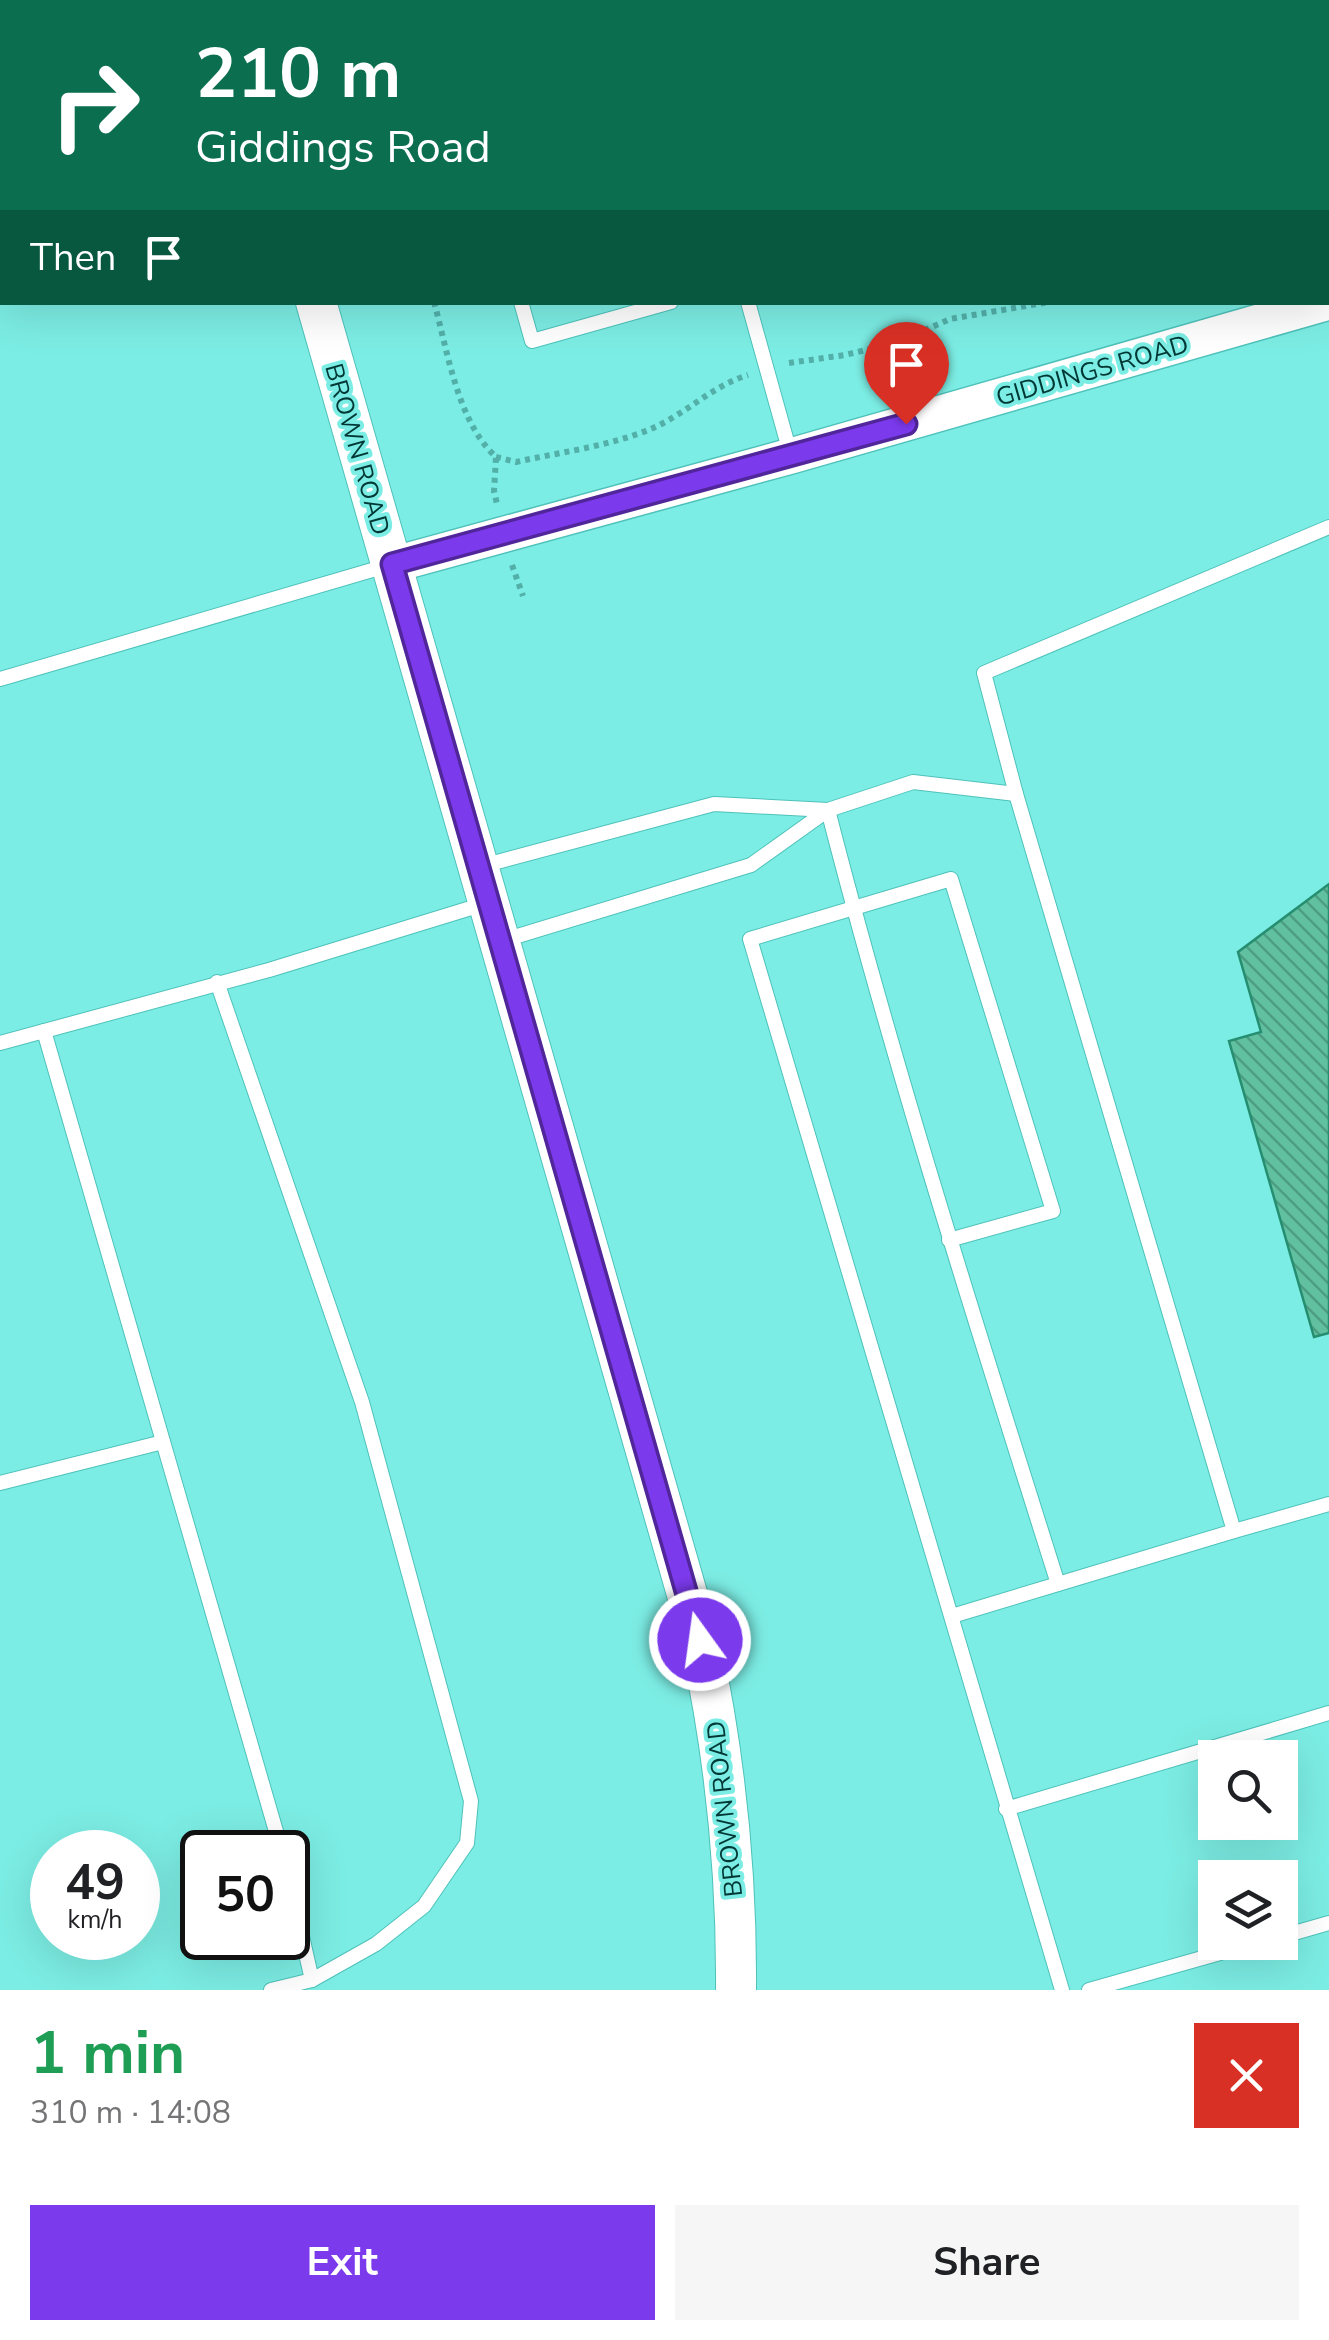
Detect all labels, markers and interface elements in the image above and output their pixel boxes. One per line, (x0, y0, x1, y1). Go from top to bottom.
text: 210 m (195, 26, 401, 122)
icon: right (30, 40, 160, 170)
text: Giddings Road (195, 117, 491, 178)
icon: arrive (136, 230, 191, 285)
text: Then (30, 232, 116, 283)
pin (864, 322, 949, 425)
street label: GIDDINGS ROAD (992, 327, 1192, 415)
icon: arrive (879, 337, 934, 392)
street label: BROWN ROAD (316, 360, 398, 539)
position arrow (648, 1588, 752, 1692)
street label: BROWN ROAD (699, 1719, 751, 1899)
map controls (1198, 1740, 1298, 1960)
button: search (1198, 1740, 1298, 1840)
speed limit sign: 50 (180, 1830, 310, 1960)
text: 49 (65, 1848, 125, 1917)
button: layers (1198, 1860, 1298, 1960)
text: km/h (67, 1903, 123, 1937)
text: 1 min (30, 2012, 185, 2094)
button: close (1194, 2023, 1299, 2128)
text: 310 m · 14:08 (30, 2091, 231, 2134)
button: Exit (30, 2205, 655, 2320)
button: Share (675, 2205, 1299, 2320)

